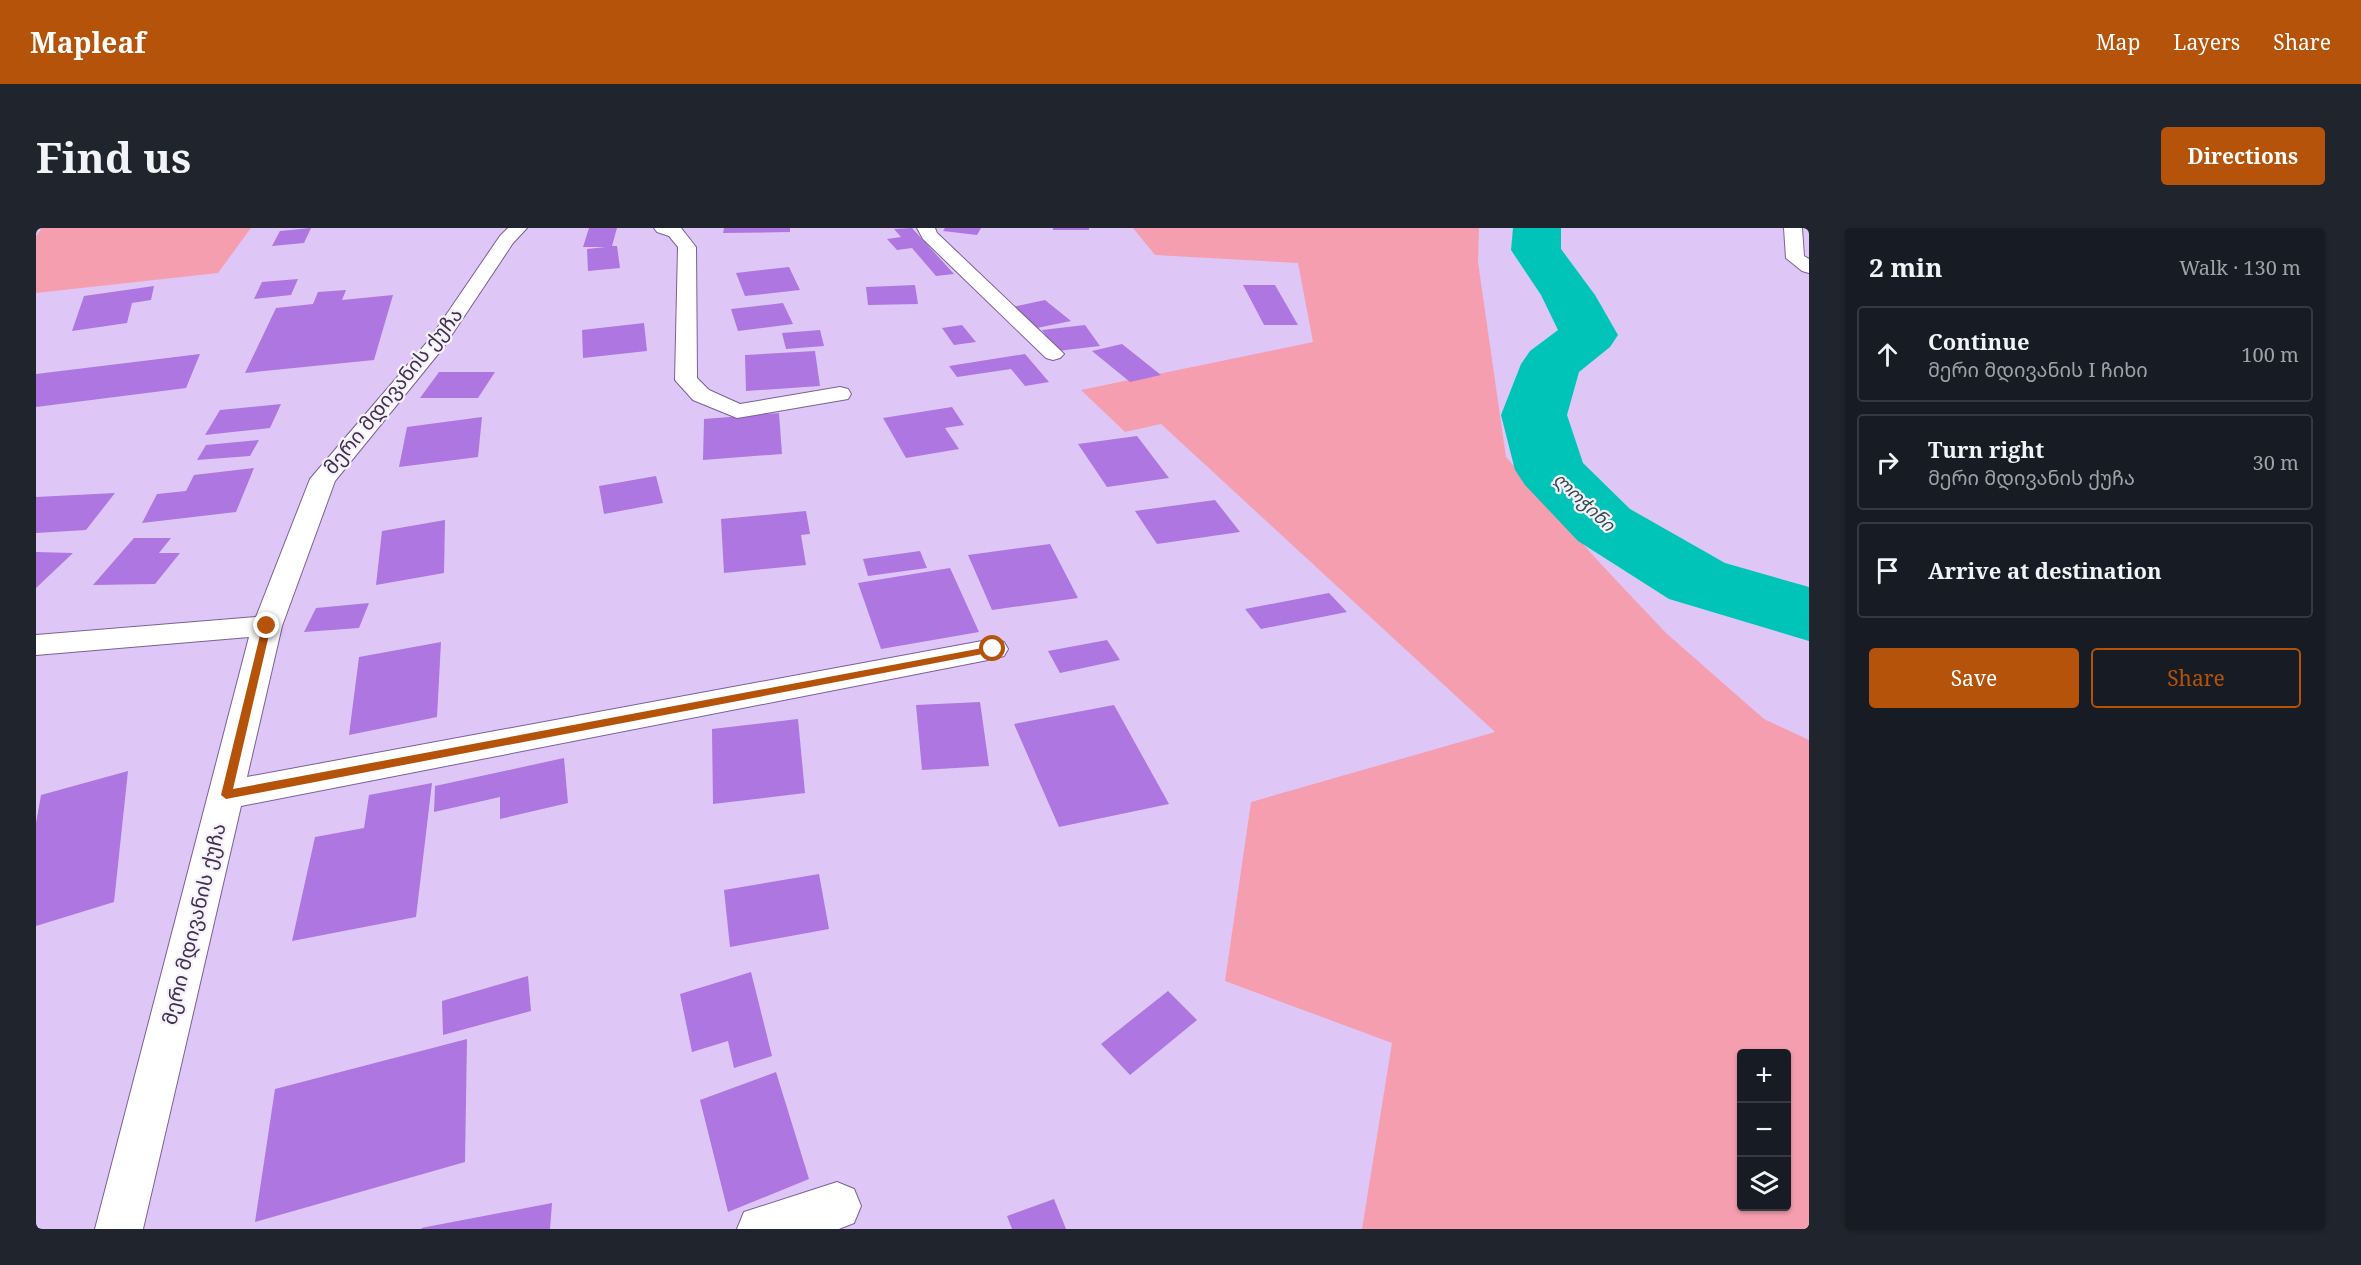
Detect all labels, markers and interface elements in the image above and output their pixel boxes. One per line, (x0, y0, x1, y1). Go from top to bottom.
text: Mapleaf (30, 23, 146, 61)
text: Map (2096, 28, 2140, 56)
text: Layers (2173, 28, 2240, 56)
text: Share (2273, 28, 2331, 56)
button: Directions (2161, 127, 2325, 185)
text: Find us (36, 128, 191, 185)
text: 2 min (1869, 249, 1943, 285)
text: Walk · 130 m (2179, 254, 2301, 281)
street label: მერი მდივანის ქუჩა (317, 302, 468, 480)
text: Continue (1928, 326, 2030, 356)
icon: ahead (1871, 338, 1904, 371)
text: 100 m (2241, 341, 2299, 368)
text: მერი მდივანის I ჩიხი (1928, 356, 2148, 383)
text: Turn right (1928, 434, 2044, 464)
icon: right (1871, 446, 1904, 479)
text: 30 m (2253, 449, 2299, 476)
text: მერი მდივანის ქუჩა (1928, 464, 2135, 491)
water label: ლოჭინი (1549, 467, 1621, 536)
icon: arrive (1871, 554, 1904, 587)
text: Arrive at destination (1928, 555, 2162, 585)
route end (253, 612, 279, 638)
route start (979, 635, 1005, 661)
button: Save (1869, 648, 2079, 708)
button: Share (2091, 648, 2301, 708)
street label: მერი მდივანის ქუჩა (155, 820, 232, 1028)
map controls (1737, 1049, 1791, 1211)
button: + (1737, 1049, 1791, 1103)
button: − (1737, 1103, 1791, 1157)
button: layers (1737, 1157, 1791, 1211)

